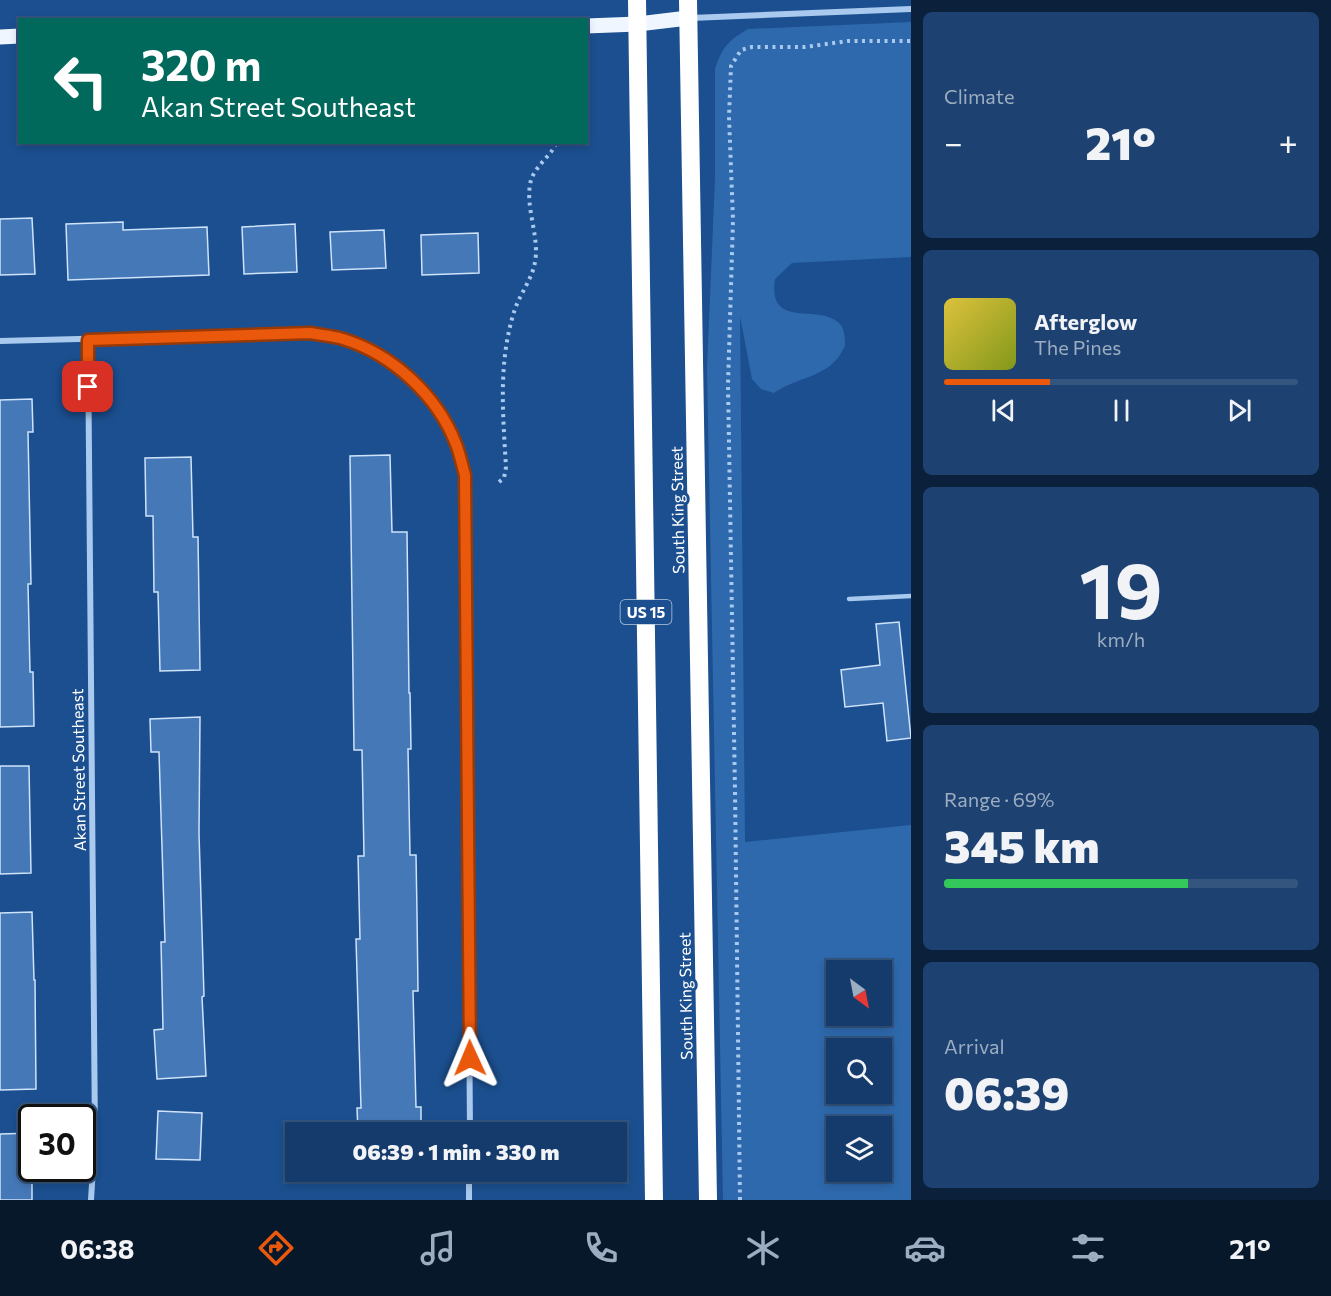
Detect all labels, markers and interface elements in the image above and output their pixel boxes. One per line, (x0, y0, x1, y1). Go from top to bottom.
text: 320 m (141, 38, 261, 90)
icon: left (42, 42, 120, 120)
text: Climate (944, 84, 1014, 108)
text: Akan Street Southeast (141, 90, 416, 123)
text: 21° (1085, 114, 1156, 169)
text: − (944, 121, 963, 162)
text: + (1279, 121, 1298, 162)
text: Afterglow (1034, 308, 1137, 335)
text: The Pines (1034, 335, 1121, 359)
pin (62, 361, 113, 412)
icon: arrive (71, 370, 104, 403)
icon: previous (987, 394, 1020, 427)
icon: pause (1105, 394, 1138, 427)
icon: next (1223, 394, 1256, 427)
street label: South King Street (666, 446, 688, 574)
text: 19 (1079, 540, 1163, 635)
road number: US 15 (620, 600, 672, 624)
text: km/h (1097, 627, 1145, 651)
street label: Akan Street Southeast (67, 688, 89, 852)
text: Range · 69% (944, 787, 1054, 811)
text: 345 km (944, 817, 1099, 872)
street label: South King Street (674, 932, 696, 1060)
north arrow (826, 960, 892, 1026)
map controls (826, 960, 892, 1182)
position arrow (438, 1026, 502, 1090)
text: Arrival (944, 1034, 1005, 1058)
button: search (826, 1038, 892, 1104)
text: 06:39 (944, 1064, 1069, 1119)
speed limit sign: 30 (18, 1104, 96, 1182)
button: layers (826, 1116, 892, 1182)
text: 06:39 · 1 min · 330 m (352, 1138, 560, 1165)
icon: directions (255, 1227, 297, 1269)
icon: music (417, 1227, 459, 1269)
icon: phone (580, 1227, 622, 1269)
icon: climate (742, 1227, 784, 1269)
icon: car (904, 1227, 946, 1269)
icon: filters (1067, 1227, 1109, 1269)
text: 06:38 (60, 1232, 134, 1265)
text: 21° (1229, 1232, 1271, 1265)

